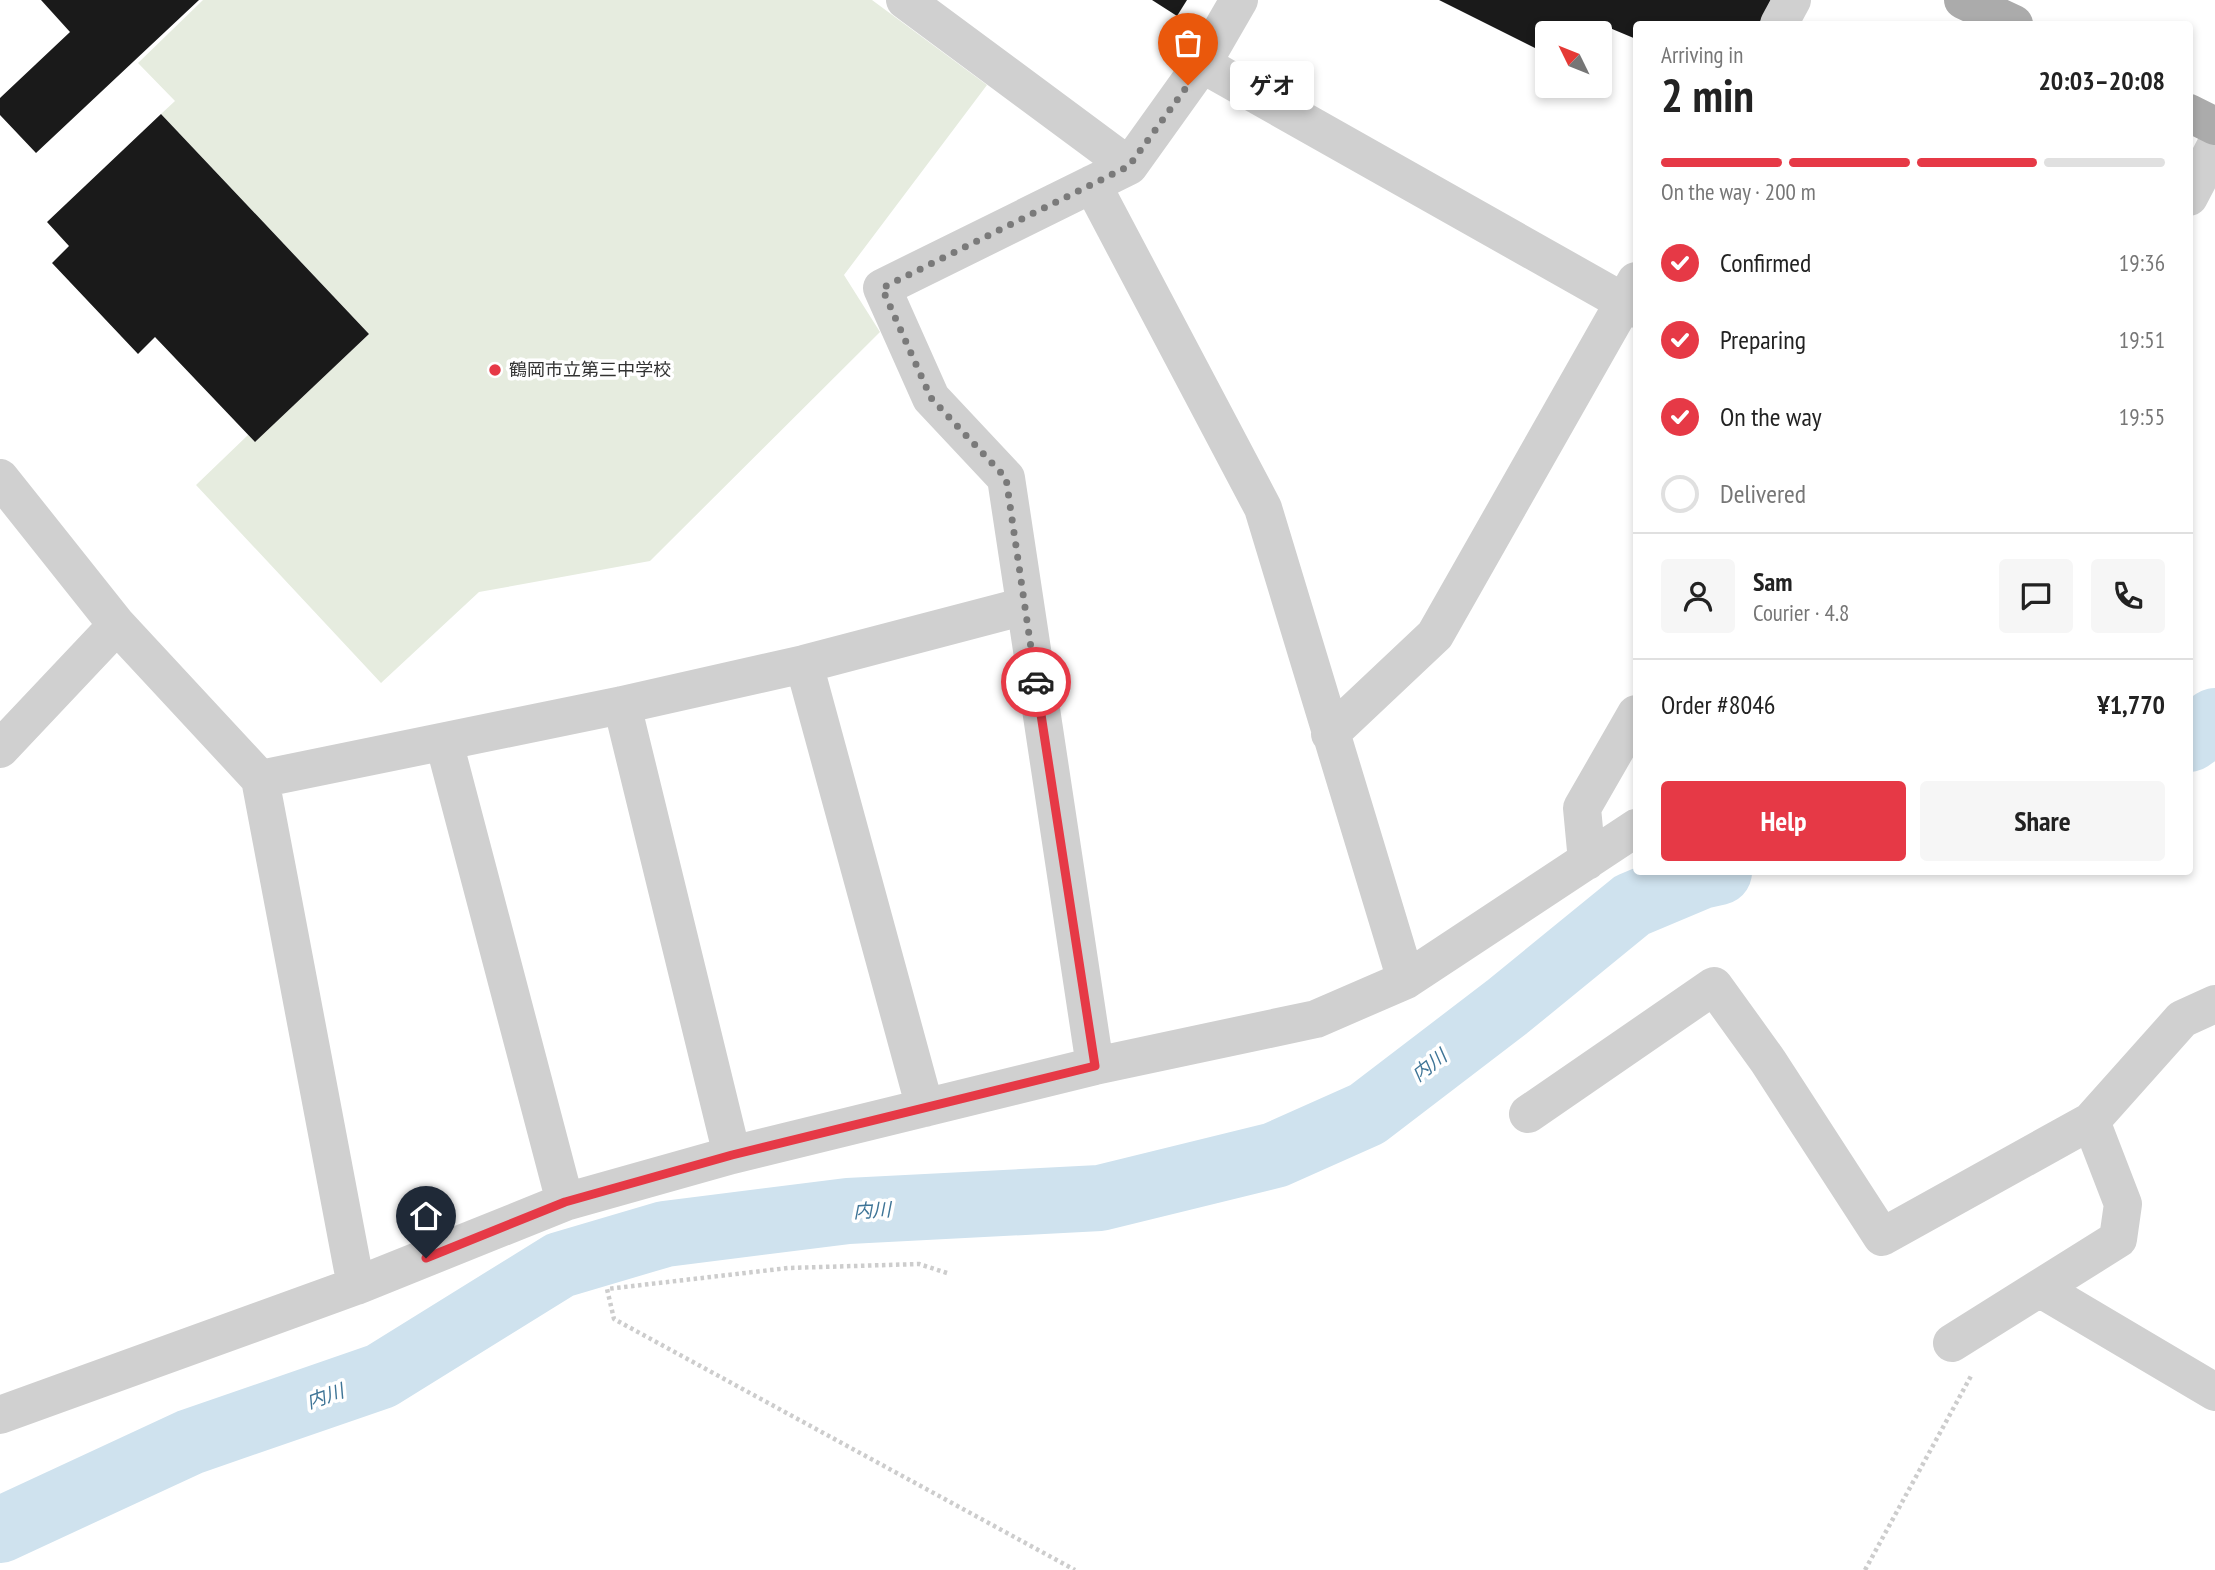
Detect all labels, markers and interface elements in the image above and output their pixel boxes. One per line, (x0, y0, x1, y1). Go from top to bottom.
pin (1158, 13, 1218, 85)
north arrow (1535, 21, 1612, 98)
map controls (1535, 21, 1612, 98)
icon: bag (1169, 24, 1207, 62)
text: Arriving in (1661, 40, 1743, 69)
callout: ゲオ (1230, 60, 1314, 110)
text: 20:03–20:08 (2038, 64, 2165, 97)
text: 2 min (1661, 65, 1754, 125)
text: ゲオ (1249, 71, 1295, 100)
text: On the way · 200 m (1661, 177, 1816, 206)
icon: check (1661, 244, 1699, 282)
text: Confirmed (1720, 246, 1811, 279)
text: 19:36 (2119, 248, 2165, 277)
icon: check (1661, 321, 1699, 359)
text: Preparing (1720, 323, 1806, 356)
text: 19:51 (2119, 325, 2165, 354)
place label: 鶴岡市立第三中学校 (509, 358, 671, 381)
marker: 鶴岡市立第三中学校 (487, 362, 503, 378)
icon: check (1661, 398, 1699, 436)
text: On the way (1720, 400, 1822, 433)
text: 19:55 (2119, 402, 2165, 431)
text: Delivered (1720, 477, 1806, 510)
button: person (1661, 559, 1735, 633)
button: chat (1999, 559, 2073, 633)
button: phone (2091, 559, 2165, 633)
text: Sam (1753, 565, 1792, 598)
text: Courier · 4.8 (1753, 598, 1849, 627)
courier (1001, 647, 1071, 717)
icon: car (1017, 663, 1055, 701)
text: Order #8046 (1661, 688, 1776, 721)
text: ¥1,770 (2097, 688, 2165, 721)
button: Help (1661, 781, 1906, 861)
button: Share (1920, 781, 2165, 861)
water label: 内川 (1407, 1043, 1453, 1086)
pin (396, 1186, 456, 1258)
icon: home (407, 1197, 445, 1235)
water label: 内川 (852, 1197, 894, 1223)
water label: 内川 (303, 1378, 349, 1414)

